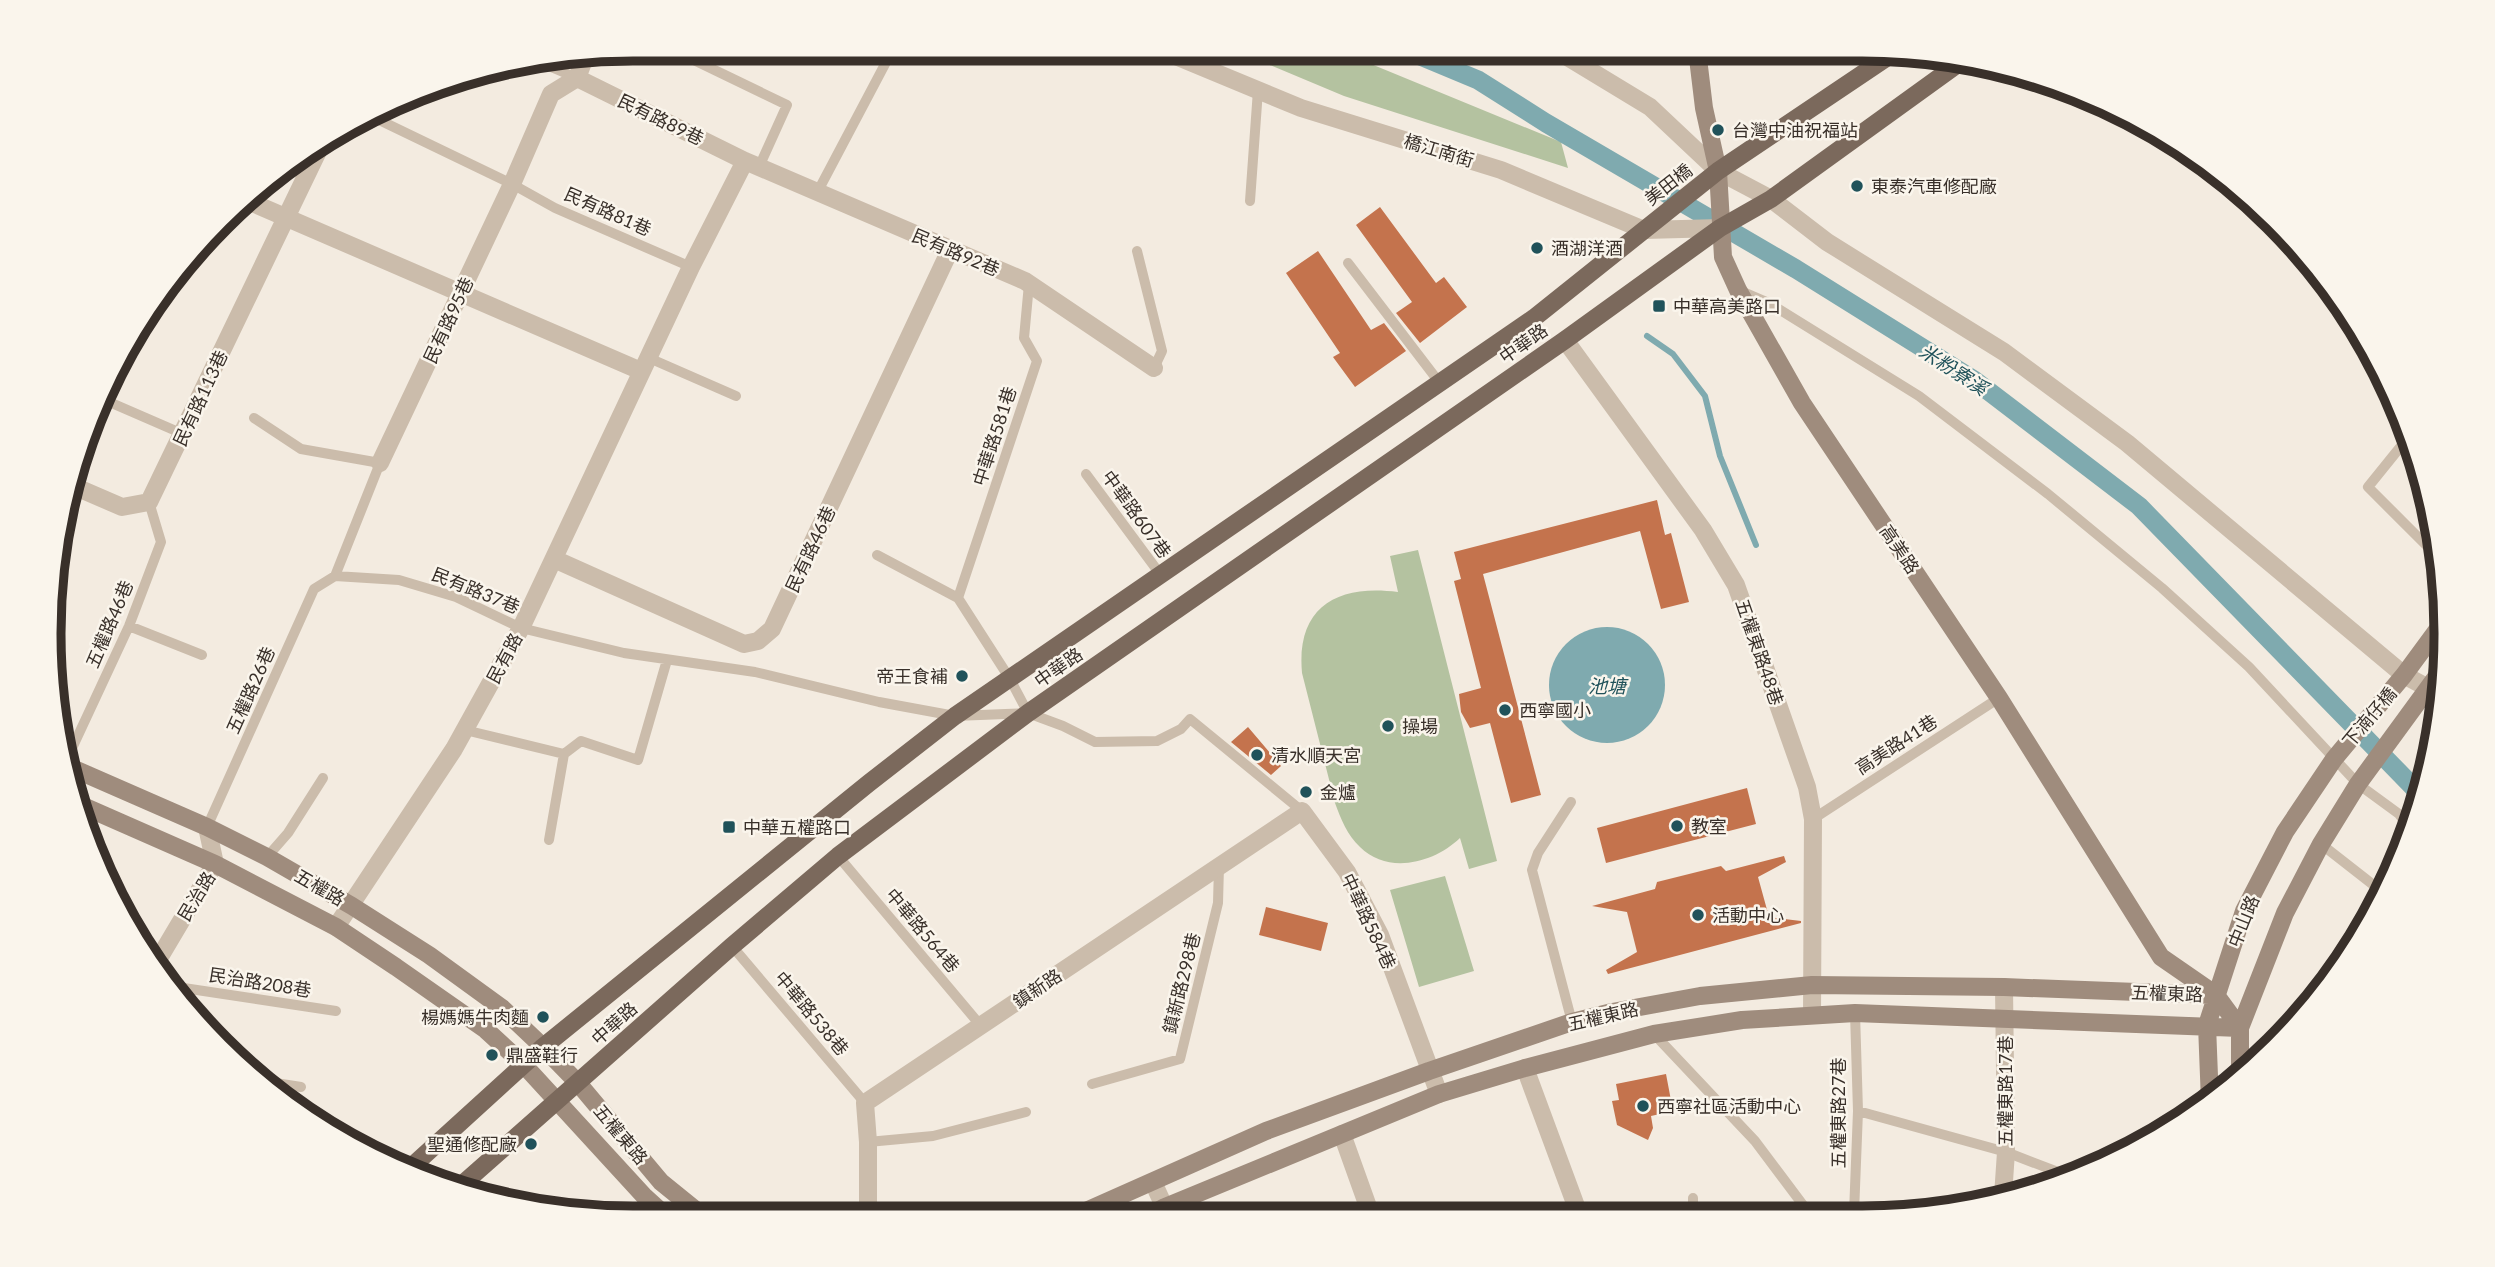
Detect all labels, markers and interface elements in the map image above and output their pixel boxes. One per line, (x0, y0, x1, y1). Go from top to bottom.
street label: 民有路89巷 (614, 89, 708, 149)
place label: 台灣中油祝福站 (1732, 119, 1858, 141)
marker: 台灣中油祝福站 (1710, 122, 1726, 138)
street label: 橋江南街 (1401, 129, 1477, 171)
street label: 美田橋 (1640, 159, 1696, 209)
place label: 東泰汽車修配廠 (1871, 175, 1997, 197)
marker: 東泰汽車修配廠 (1849, 178, 1865, 194)
street label: 民有路81巷 (561, 182, 655, 240)
street label: 民有路92巷 (909, 224, 1003, 280)
place label: 酒湖洋酒 (1551, 237, 1623, 259)
marker: 酒湖洋酒 (1529, 240, 1545, 256)
street label: 民有路95巷 (418, 273, 478, 367)
place label: 中華高美路口 (1673, 295, 1781, 317)
marker: 中華高美路口 (1651, 298, 1667, 314)
street label: 中華路 (1495, 319, 1551, 367)
water label: 米粉寮溪 (1916, 339, 1995, 401)
street label: 民有路113巷 (168, 347, 232, 449)
street label: 中華路581巷 (968, 383, 1020, 489)
street label: 中華路607巷 (1098, 466, 1176, 562)
street label: 民有路46巷 (780, 502, 840, 596)
street label: 高美路 (1876, 520, 1924, 578)
street label: 民有路37巷 (429, 562, 523, 618)
street label: 五權路46巷 (81, 577, 137, 671)
street label: 五權東路48巷 (1732, 596, 1788, 708)
street label: 民有路 (482, 629, 526, 687)
street label: 五權路26巷 (221, 643, 279, 737)
street label: 中華路 (1030, 643, 1086, 691)
place label: 帝王食補 (876, 665, 948, 687)
marker: 帝王食補 (954, 668, 970, 684)
water label: 池塘 (1588, 674, 1629, 697)
street label: 下湳仔橋 (2337, 682, 2401, 752)
place label: 西寧國小 (1519, 699, 1591, 721)
marker: 西寧國小 (1497, 702, 1513, 718)
street label: 高美路41巷 (1851, 709, 1941, 779)
place label: 操場 (1402, 715, 1438, 737)
marker: 操場 (1380, 718, 1396, 734)
place label: 清水順天宮 (1271, 744, 1361, 766)
marker: 清水順天宮 (1249, 747, 1265, 763)
place label: 金爐 (1320, 781, 1356, 803)
marker: 金爐 (1298, 784, 1314, 800)
place label: 教室 (1691, 815, 1727, 837)
place label: 中華五權路口 (743, 816, 851, 838)
marker: 教室 (1669, 818, 1685, 834)
marker: 中華五權路口 (721, 819, 737, 835)
street label: 五權路 (291, 864, 349, 910)
street label: 民治路 (173, 867, 219, 925)
street label: 中華路584巷 (1337, 870, 1401, 972)
street label: 中華路564巷 (881, 883, 965, 977)
street label: 中山路 (2223, 892, 2263, 950)
place label: 活動中心 (1712, 904, 1784, 926)
marker: 活動中心 (1690, 907, 1706, 923)
street label: 鎮新路298巷 (1158, 930, 1204, 1036)
street label: 民治路208巷 (207, 963, 313, 1001)
street label: 鎮新路 (1008, 964, 1066, 1012)
street label: 中華路538巷 (770, 966, 854, 1060)
street label: 五權東路 (2131, 981, 2203, 1005)
street label: 中華路 (587, 997, 641, 1049)
street label: 五權東路 (1565, 997, 1641, 1035)
place label: 楊媽媽牛肉麵 (421, 1006, 529, 1028)
marker: 楊媽媽牛肉麵 (535, 1009, 551, 1025)
street label: 五權東路17巷 (1994, 1036, 2016, 1146)
place label: 鼎盛鞋行 (506, 1044, 578, 1066)
marker: 鼎盛鞋行 (484, 1047, 500, 1063)
street label: 五權東路27巷 (1827, 1058, 1849, 1168)
place label: 西寧社區活動中心 (1657, 1095, 1801, 1117)
marker: 西寧社區活動中心 (1635, 1098, 1651, 1114)
street label: 五權東路 (589, 1099, 653, 1169)
place label: 聖通修配廠 (427, 1133, 517, 1155)
marker: 聖通修配廠 (523, 1136, 539, 1152)

